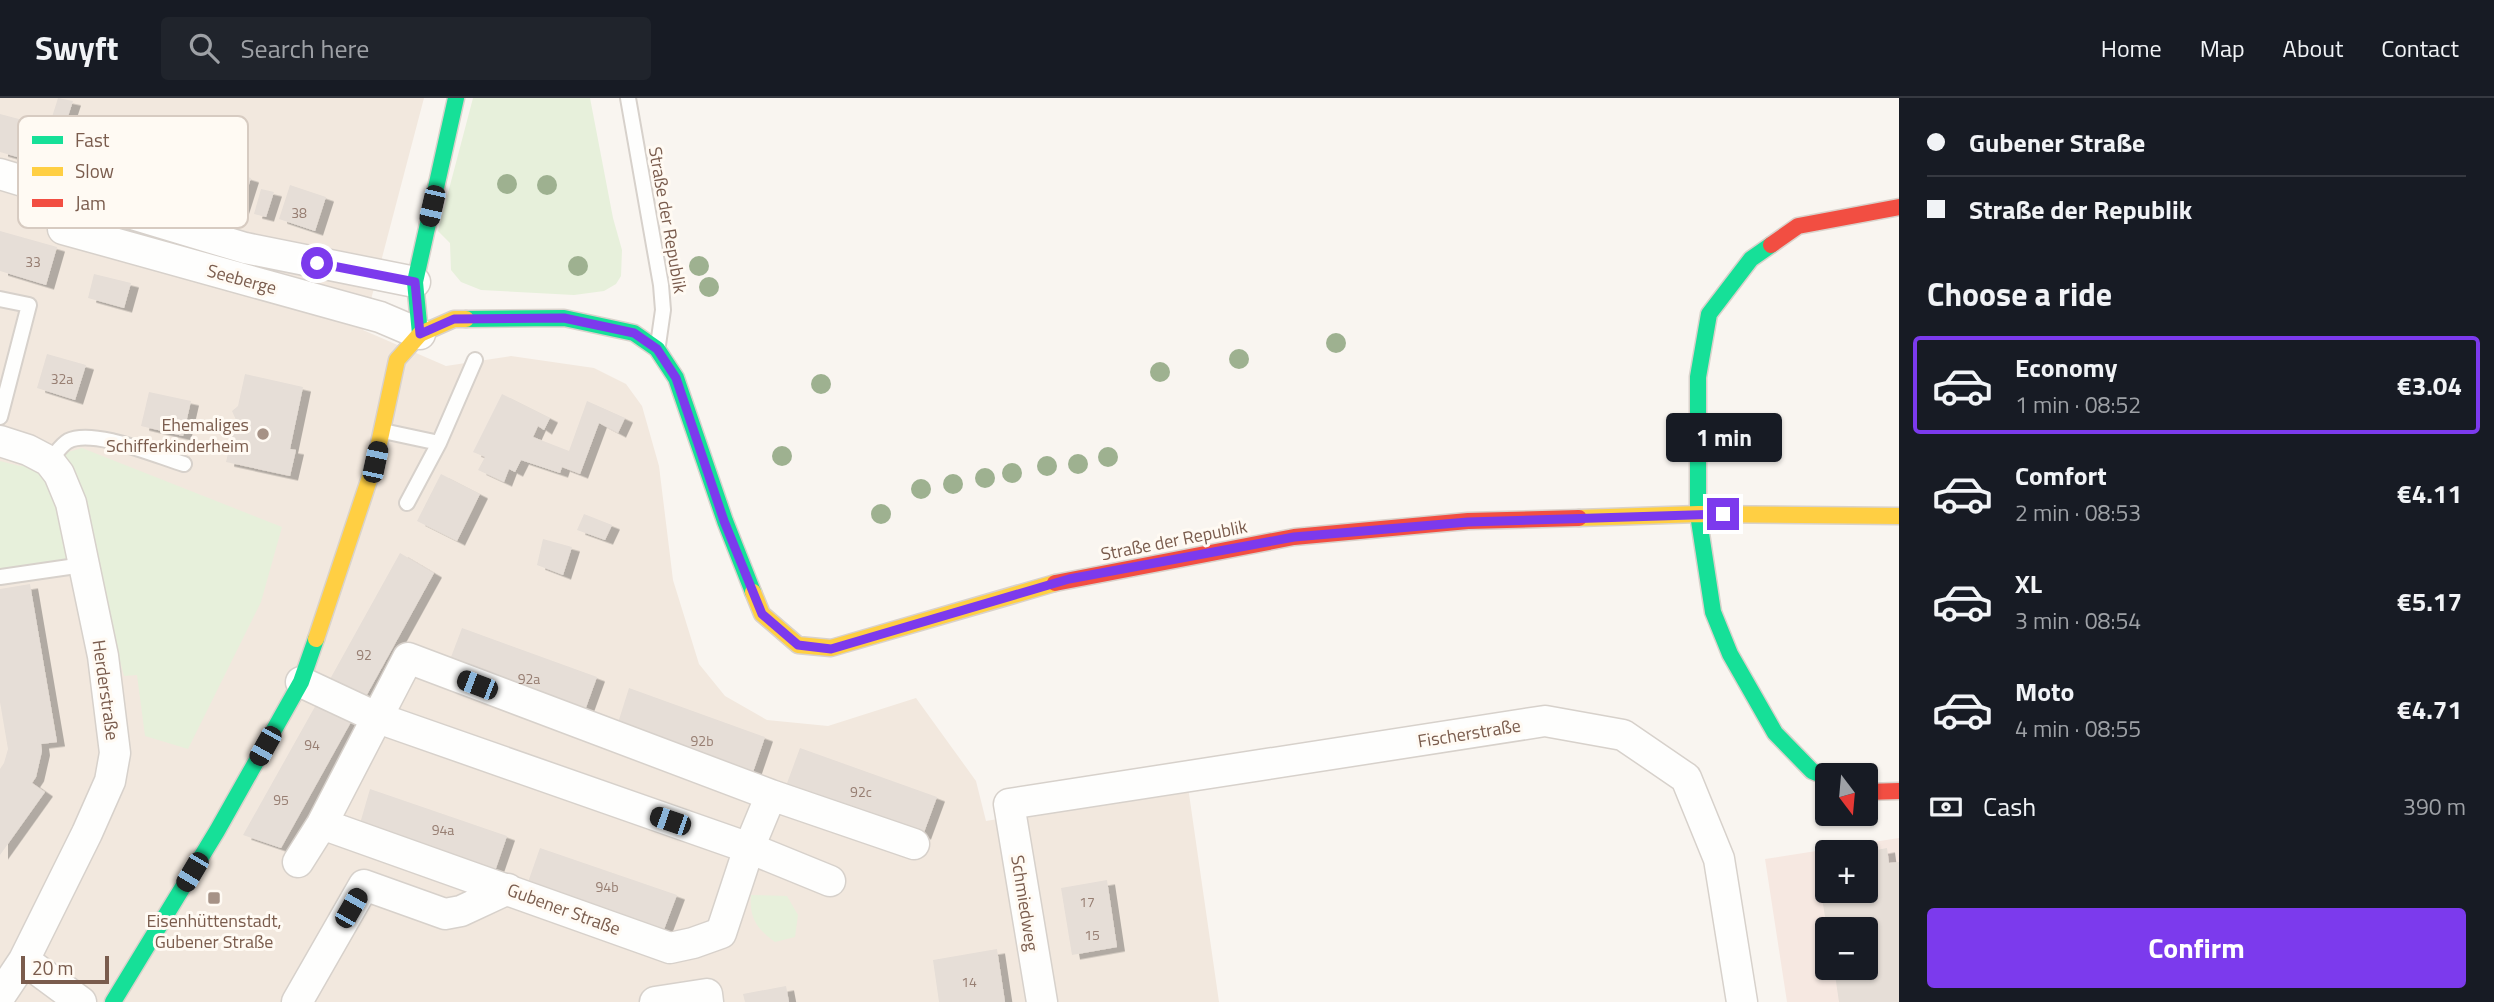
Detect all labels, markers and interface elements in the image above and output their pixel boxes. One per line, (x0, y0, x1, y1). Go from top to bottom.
search box (161, 17, 651, 80)
text: Swyft (35, 23, 119, 73)
icon: search (185, 29, 223, 67)
text: Search here (241, 29, 369, 68)
text: Home (2101, 30, 2162, 66)
text: Map (2200, 30, 2245, 66)
text: About (2283, 30, 2343, 66)
text: Contact (2381, 30, 2459, 66)
legend (18, 116, 248, 228)
text: Gubener Straße (1969, 123, 2145, 162)
text: Fast (75, 125, 110, 154)
street label: Straße der Republik (642, 144, 694, 296)
text: Slow (75, 156, 114, 185)
car (418, 183, 447, 229)
text: Jam (75, 188, 106, 217)
text: Straße der Republik (1969, 190, 2192, 229)
house number: 38 (291, 202, 307, 223)
route start (301, 247, 333, 279)
house number: 33 (25, 251, 41, 272)
street label: Seeberge (204, 257, 280, 301)
text: Choose a ride (1927, 270, 2112, 318)
text: Economy (2015, 348, 2117, 387)
icon: car (1931, 354, 1994, 417)
text: €3.04 (2397, 366, 2462, 405)
house number: 32a (51, 368, 73, 389)
text: 1 min · 08:52 (2015, 387, 2141, 422)
place label: Ehemaliges Schifferkinderheim (106, 411, 249, 459)
callout: 1 min (1665, 412, 1781, 462)
text: 1 min (1696, 420, 1752, 455)
marker: Ehemaliges Schifferkinderheim (255, 426, 271, 442)
car (361, 439, 390, 485)
text: Comfort (2015, 456, 2107, 495)
icon: car (1931, 462, 1994, 525)
text: €4.11 (2397, 474, 2462, 513)
text: 2 min · 08:53 (2015, 495, 2141, 530)
route end (1707, 498, 1739, 530)
street label: Straße der Republik (1098, 513, 1250, 567)
text: XL (2015, 564, 2042, 603)
icon: car (1931, 570, 1994, 633)
text: €5.17 (2397, 582, 2462, 621)
text: 3 min · 08:54 (2015, 603, 2141, 638)
street label: Herderstraße (86, 638, 126, 742)
house number: 92 (356, 644, 372, 665)
car (454, 668, 501, 702)
house number: 92a (518, 668, 540, 689)
text: Moto (2015, 672, 2074, 711)
icon: car (1931, 678, 1994, 741)
text: €4.71 (2397, 690, 2462, 729)
text: 4 min · 08:55 (2015, 711, 2141, 746)
street label: Fischerstraße (1416, 712, 1522, 754)
car (246, 723, 285, 769)
house number: 92b (690, 730, 714, 751)
house number: 94 (304, 734, 320, 755)
north arrow (1815, 763, 1878, 826)
map controls (1815, 763, 1878, 980)
house number: 92c (850, 781, 872, 802)
text: Cash (1983, 787, 2036, 826)
icon: cash (1927, 788, 1965, 826)
house number: 95 (273, 789, 289, 810)
text: 390 m (2403, 789, 2466, 824)
car (647, 804, 694, 838)
house number: 94a (432, 819, 454, 840)
button: + (1815, 840, 1878, 903)
car (173, 849, 212, 895)
street label: Schmiedweg (1004, 853, 1046, 953)
street label: Gubener Straße (504, 876, 624, 942)
house number: 94b (595, 876, 619, 897)
car (332, 885, 371, 931)
marker: Eisenhüttenstadt, Gubener Straße (206, 890, 222, 906)
house number: 17 (1079, 891, 1095, 912)
place label: Eisenhüttenstadt, Gubener Straße (146, 907, 282, 955)
button: Confirm (1927, 908, 2466, 988)
button: − (1815, 917, 1878, 980)
house number: 15 (1084, 924, 1100, 945)
scale bar (21, 953, 108, 985)
text: 20 m (32, 953, 73, 982)
house number: 14 (961, 971, 977, 992)

